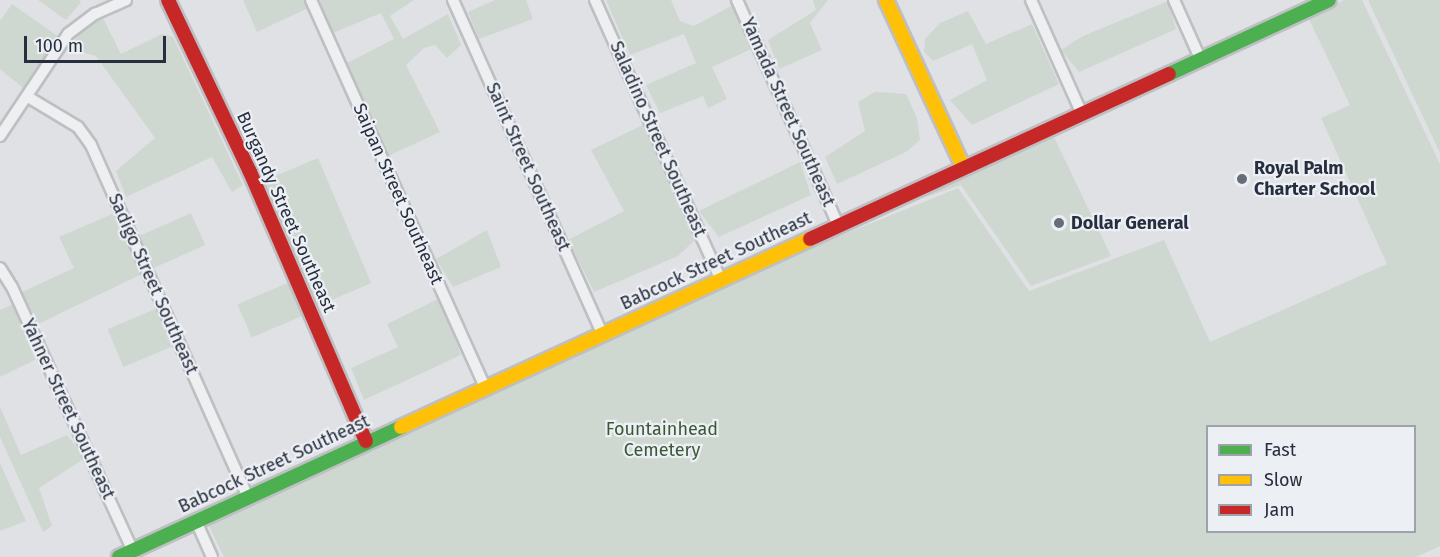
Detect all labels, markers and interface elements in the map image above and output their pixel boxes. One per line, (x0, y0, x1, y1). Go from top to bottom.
street label: Yamada Street Southeast (737, 14, 839, 210)
scale bar (27, 24, 170, 62)
text: 100 m (35, 35, 83, 57)
street label: Saladino Street Southeast (605, 38, 711, 240)
street label: Saint Street Southeast (481, 79, 575, 255)
street label: Saipan Street Southeast (348, 100, 448, 288)
street label: Burgandy Street Southeast (232, 108, 340, 316)
place label: Royal Palm Charter School (1254, 158, 1375, 201)
marker: Royal Palm Charter School (1235, 172, 1249, 186)
street label: Sadigo Street Southeast (103, 190, 203, 378)
street label: Babcock Street Southeast (617, 207, 815, 315)
place label: Dollar General (1071, 212, 1189, 234)
marker: Dollar General (1052, 216, 1066, 230)
street label: Yahner Street Southeast (17, 315, 119, 503)
street label: Babcock Street Southeast (175, 410, 373, 518)
park label: Fountainhead Cemetery (606, 419, 718, 462)
legend (1206, 425, 1416, 533)
text: Fast (1264, 439, 1296, 461)
text: Slow (1264, 469, 1302, 491)
text: Jam (1264, 499, 1295, 521)

